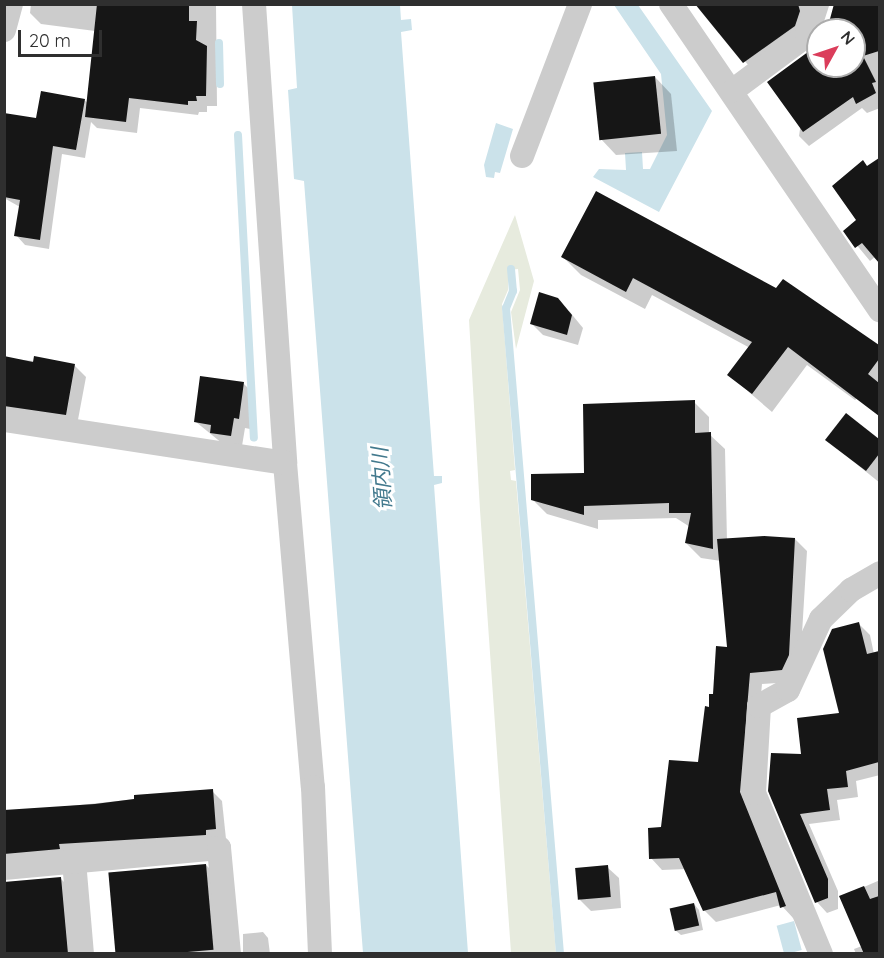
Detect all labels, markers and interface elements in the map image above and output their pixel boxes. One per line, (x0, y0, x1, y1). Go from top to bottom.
scale bar (21, 18, 105, 56)
north arrow (806, 18, 866, 78)
text: N (837, 27, 860, 49)
text: 20 m (29, 29, 71, 52)
water label: 領内川 (366, 447, 396, 511)

